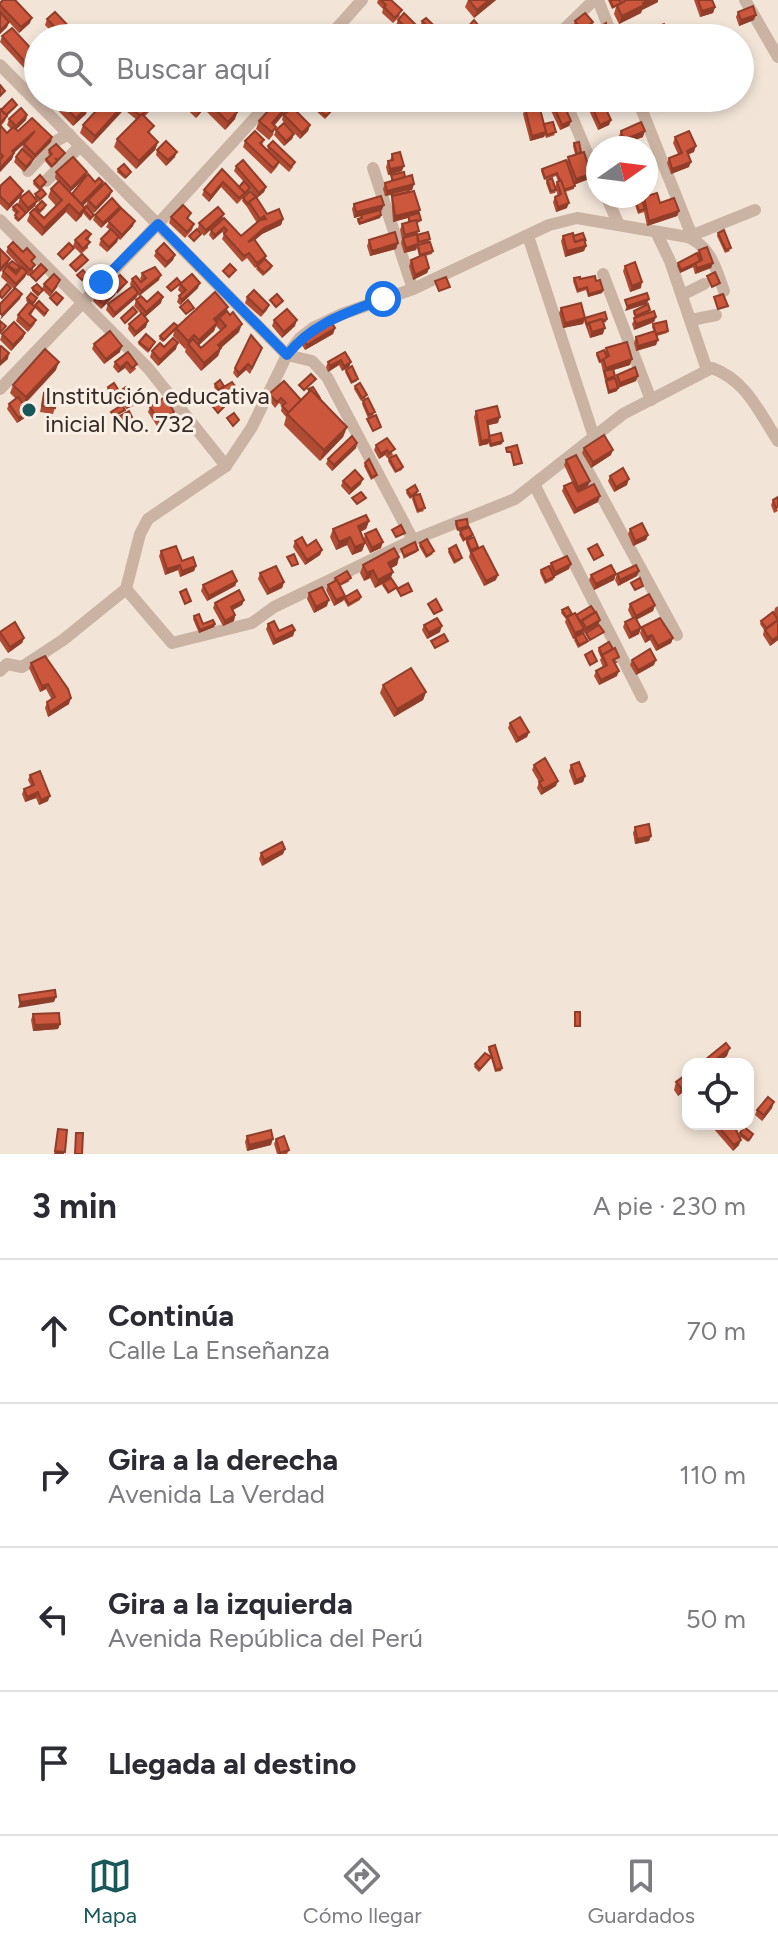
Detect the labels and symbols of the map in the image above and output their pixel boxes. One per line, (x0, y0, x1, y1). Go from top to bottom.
north arrow (586, 136, 658, 208)
route end (83, 264, 119, 300)
route start (365, 281, 401, 317)
place label: Institución educativa inicial No. 732 (45, 381, 270, 438)
marker: Institución educativa inicial No. 732 (20, 401, 38, 419)

